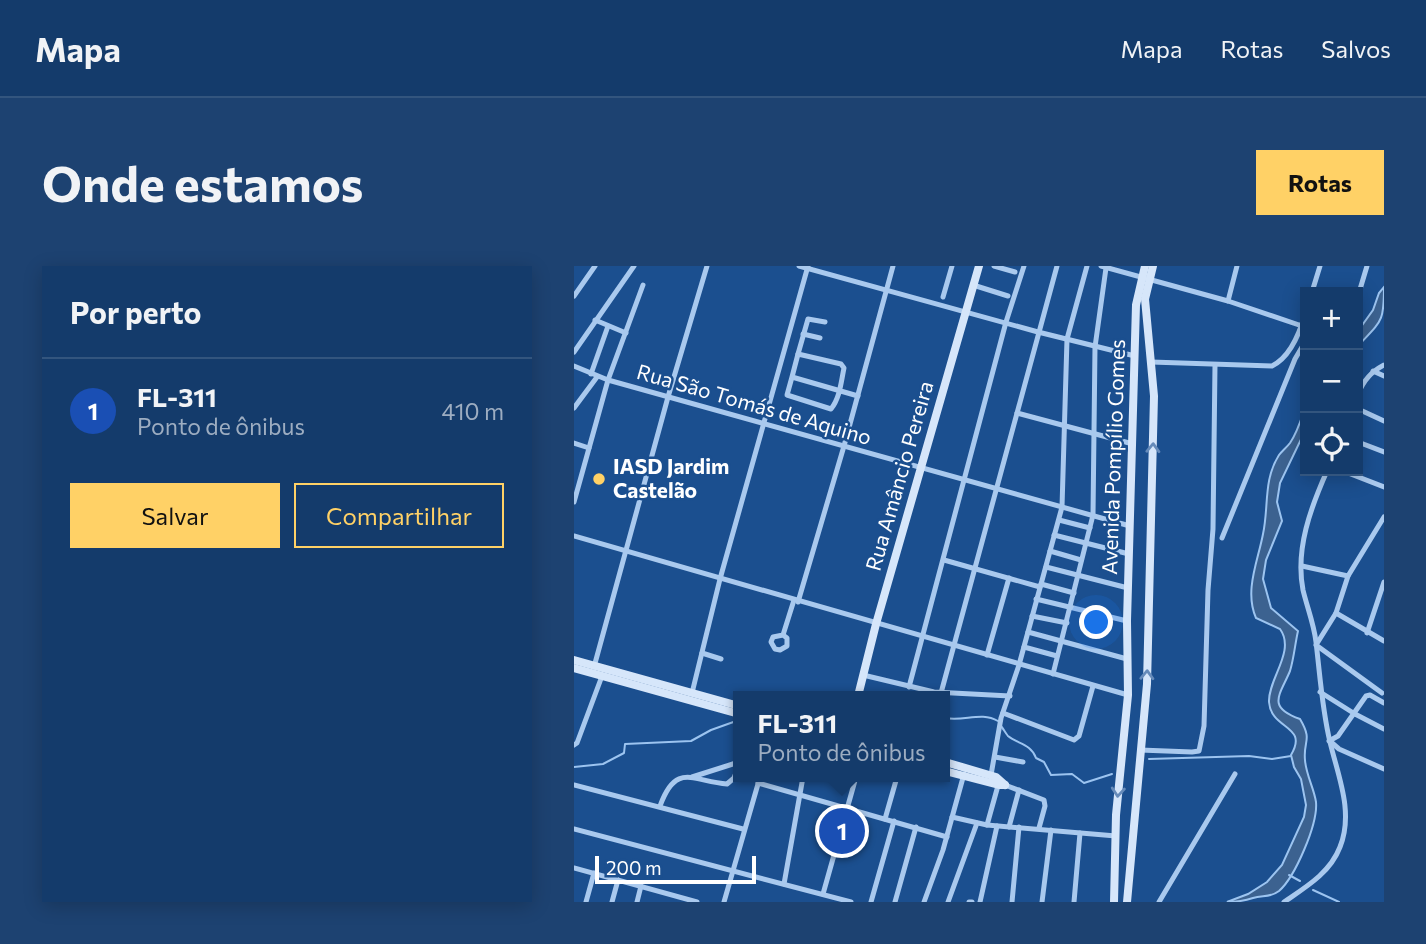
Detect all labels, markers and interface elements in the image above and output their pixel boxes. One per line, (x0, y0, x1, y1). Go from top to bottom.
text: Mapa (35, 28, 121, 69)
text: Mapa (1121, 34, 1183, 63)
text: Rotas (1221, 34, 1283, 63)
text: Salvos (1321, 34, 1391, 63)
button: Rotas (1256, 150, 1384, 215)
text: Onde estamos (42, 152, 363, 212)
map controls (1300, 287, 1363, 476)
button: + (1300, 287, 1363, 350)
text: Por perto (70, 293, 202, 330)
street label: Avenida Pompílio Gomes (1096, 339, 1129, 575)
button: − (1300, 350, 1363, 413)
street label: Rua São Tomás de Aquino (634, 358, 875, 449)
street label: Rua Amâncio Pereira (859, 378, 938, 573)
text: FL-311 (137, 381, 217, 412)
text: 1 (88, 397, 98, 425)
text: 410 m (442, 397, 504, 425)
text: Ponto de ônibus (137, 412, 305, 440)
button: locate (1300, 413, 1363, 476)
one-way arrow (1145, 442, 1160, 453)
place label: IASD Jardim Castelão (613, 453, 729, 502)
marker: IASD Jardim Castelão (591, 471, 607, 487)
button: Salvar (70, 483, 280, 548)
button: Compartilhar (294, 483, 504, 548)
your location (1079, 605, 1113, 639)
one-way arrow (1139, 670, 1154, 681)
popup (733, 691, 950, 782)
text: FL-311 (758, 707, 837, 738)
text: Ponto de ônibus (758, 738, 925, 766)
one-way arrow (1111, 786, 1126, 797)
pin: 1 (819, 805, 865, 857)
scale bar (595, 853, 756, 885)
text: 200 m (606, 856, 662, 879)

